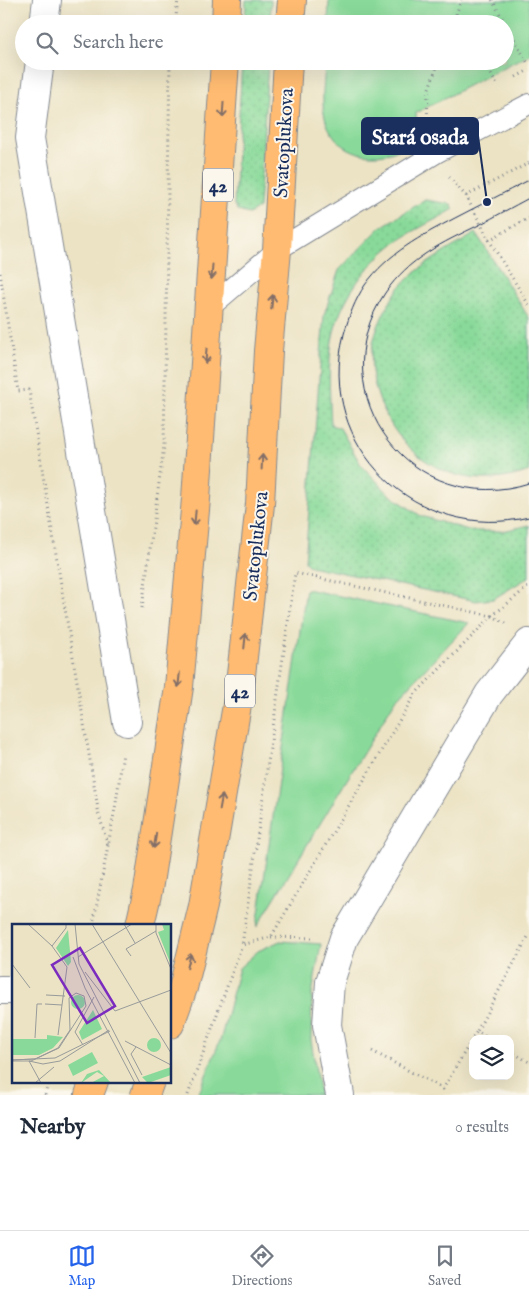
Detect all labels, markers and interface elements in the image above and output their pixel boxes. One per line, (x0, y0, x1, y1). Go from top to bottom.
search box (15, 15, 514, 70)
icon: search (33, 29, 61, 57)
text: Search here (73, 31, 164, 55)
street label: Svatoplukova (269, 87, 300, 199)
one-way arrow (218, 102, 228, 118)
callout: Stará osada (362, 118, 478, 154)
text: Stará osada (372, 125, 469, 152)
road number: 42 (203, 168, 233, 202)
one-way arrow (207, 264, 216, 280)
one-way arrow (267, 294, 277, 310)
one-way arrow (201, 348, 211, 364)
one-way arrow (257, 454, 266, 470)
street label: Svatoplukova (238, 490, 275, 602)
one-way arrow (190, 510, 199, 526)
one-way arrow (240, 633, 250, 649)
one-way arrow (174, 672, 184, 688)
road number: 42 (225, 674, 255, 708)
one-way arrow (216, 794, 226, 810)
one-way arrow (150, 833, 160, 849)
inset map (12, 924, 171, 1082)
one-way arrow (185, 954, 195, 970)
map controls (469, 1035, 514, 1080)
button: layers (469, 1035, 514, 1080)
text: Nearby (20, 1114, 85, 1141)
text: 0 results (455, 1118, 509, 1138)
tab: Map (68, 1242, 96, 1290)
tab: Directions (231, 1242, 292, 1290)
tab: Saved (428, 1242, 461, 1290)

